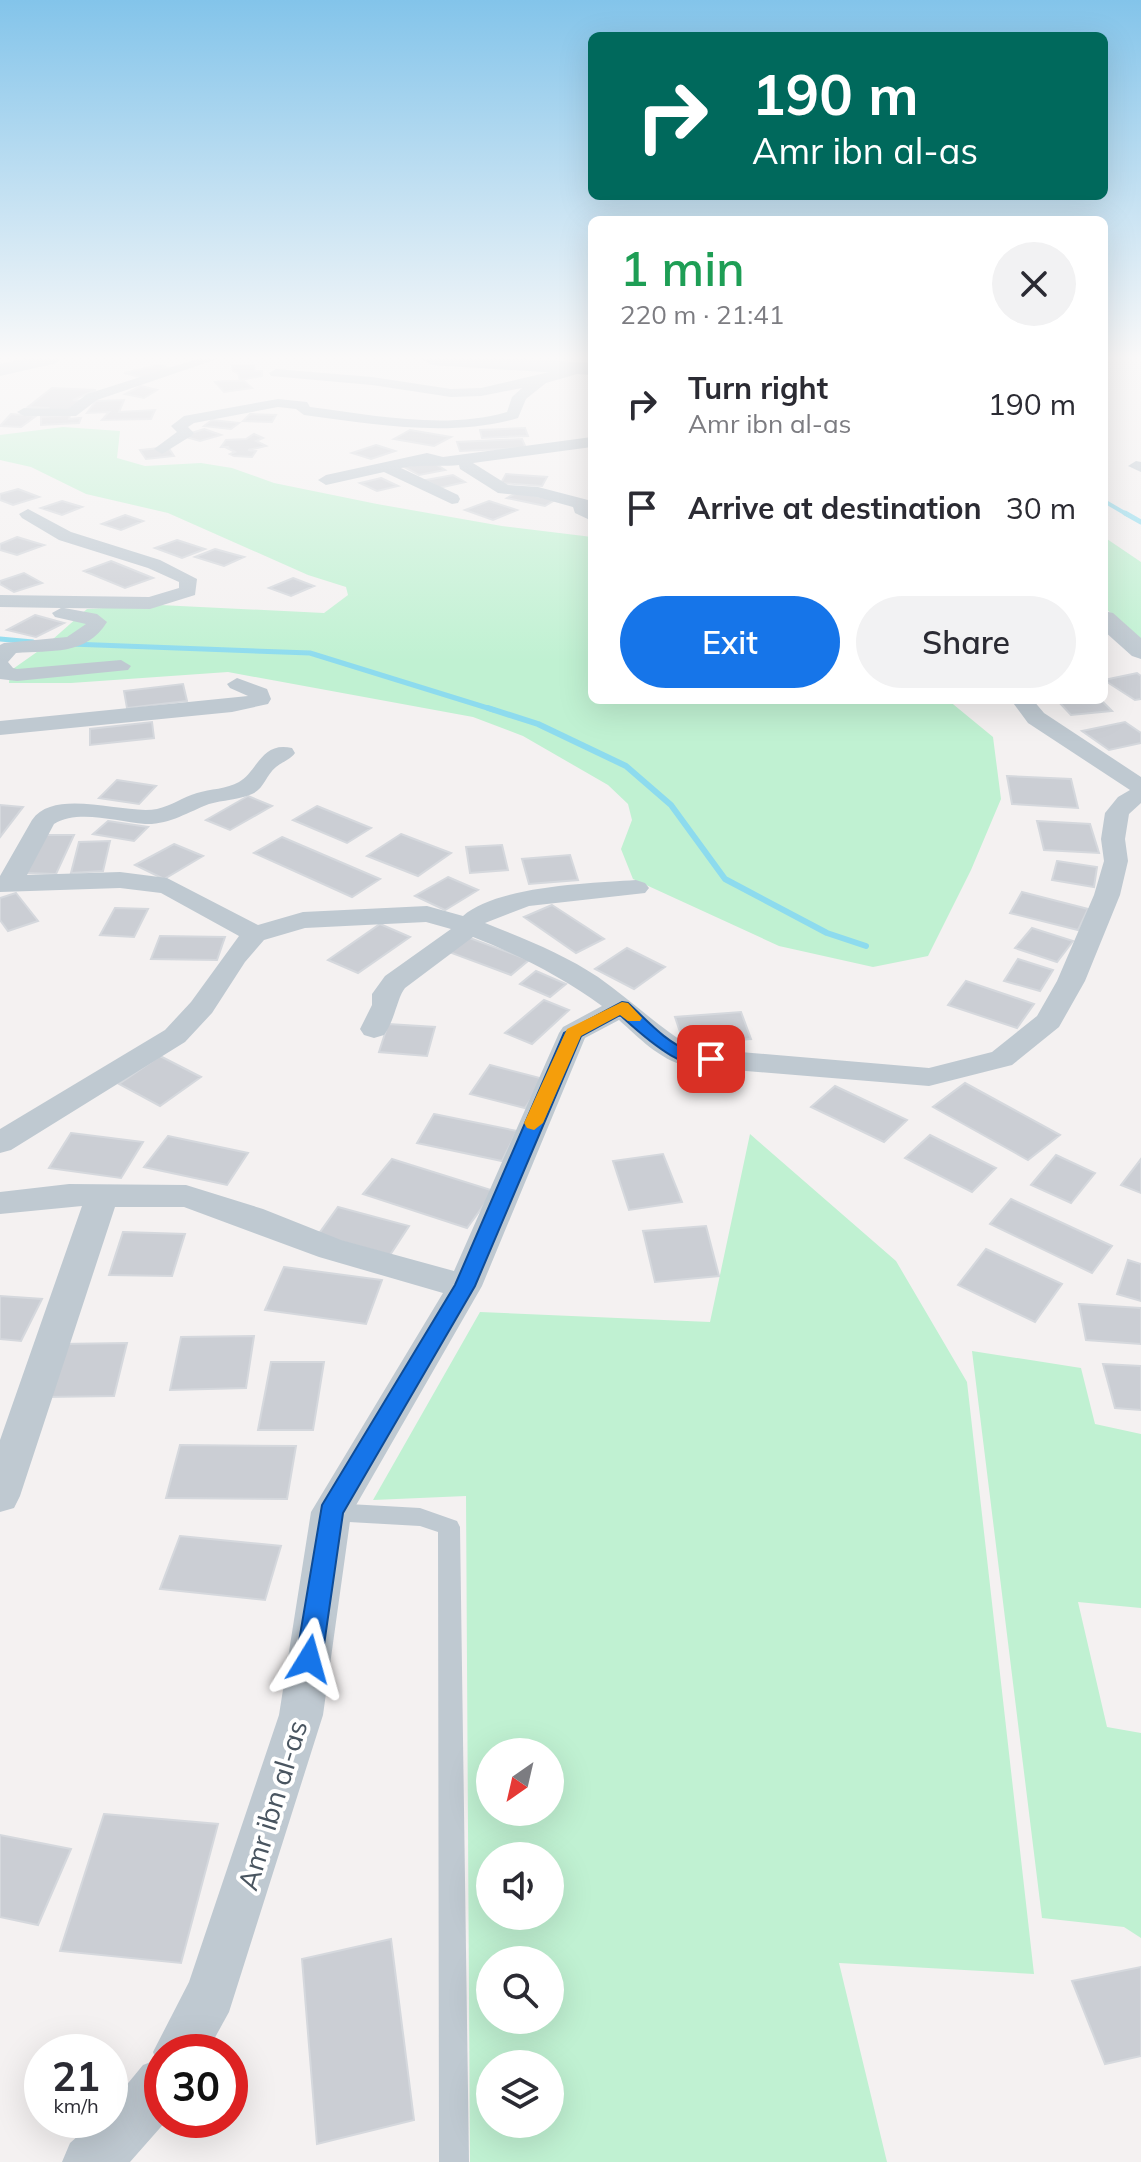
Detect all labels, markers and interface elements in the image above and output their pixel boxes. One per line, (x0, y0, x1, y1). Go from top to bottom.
text: 190 m (752, 59, 919, 129)
icon: right (620, 64, 724, 168)
text: Amr ibn al-as (752, 128, 978, 173)
text: 1 min (620, 238, 745, 298)
button: close (992, 242, 1076, 326)
text: 220 m · 21:41 (620, 298, 784, 331)
text: Turn right (688, 369, 828, 407)
icon: right (620, 382, 664, 426)
text: 190 m (988, 385, 1076, 423)
text: Amr ibn al-as (688, 407, 851, 440)
icon: arrive (620, 486, 664, 530)
text: Arrive at destination (688, 489, 982, 527)
text: 30 m (1006, 489, 1076, 527)
button: Exit (620, 596, 840, 688)
button: Share (856, 596, 1076, 688)
pin (677, 1025, 745, 1093)
icon: arrive (689, 1037, 733, 1081)
position arrow (267, 1617, 351, 1701)
street label: Amr ibn al-as (230, 1716, 314, 1894)
north arrow (476, 1738, 564, 1826)
map controls (476, 1738, 564, 2138)
button: sound (476, 1842, 564, 1930)
button: search (476, 1946, 564, 2034)
speed limit sign: 30 (144, 2034, 248, 2138)
button: layers (476, 2050, 564, 2138)
text: 21 (52, 2051, 100, 2101)
text: km/h (53, 2093, 99, 2118)

